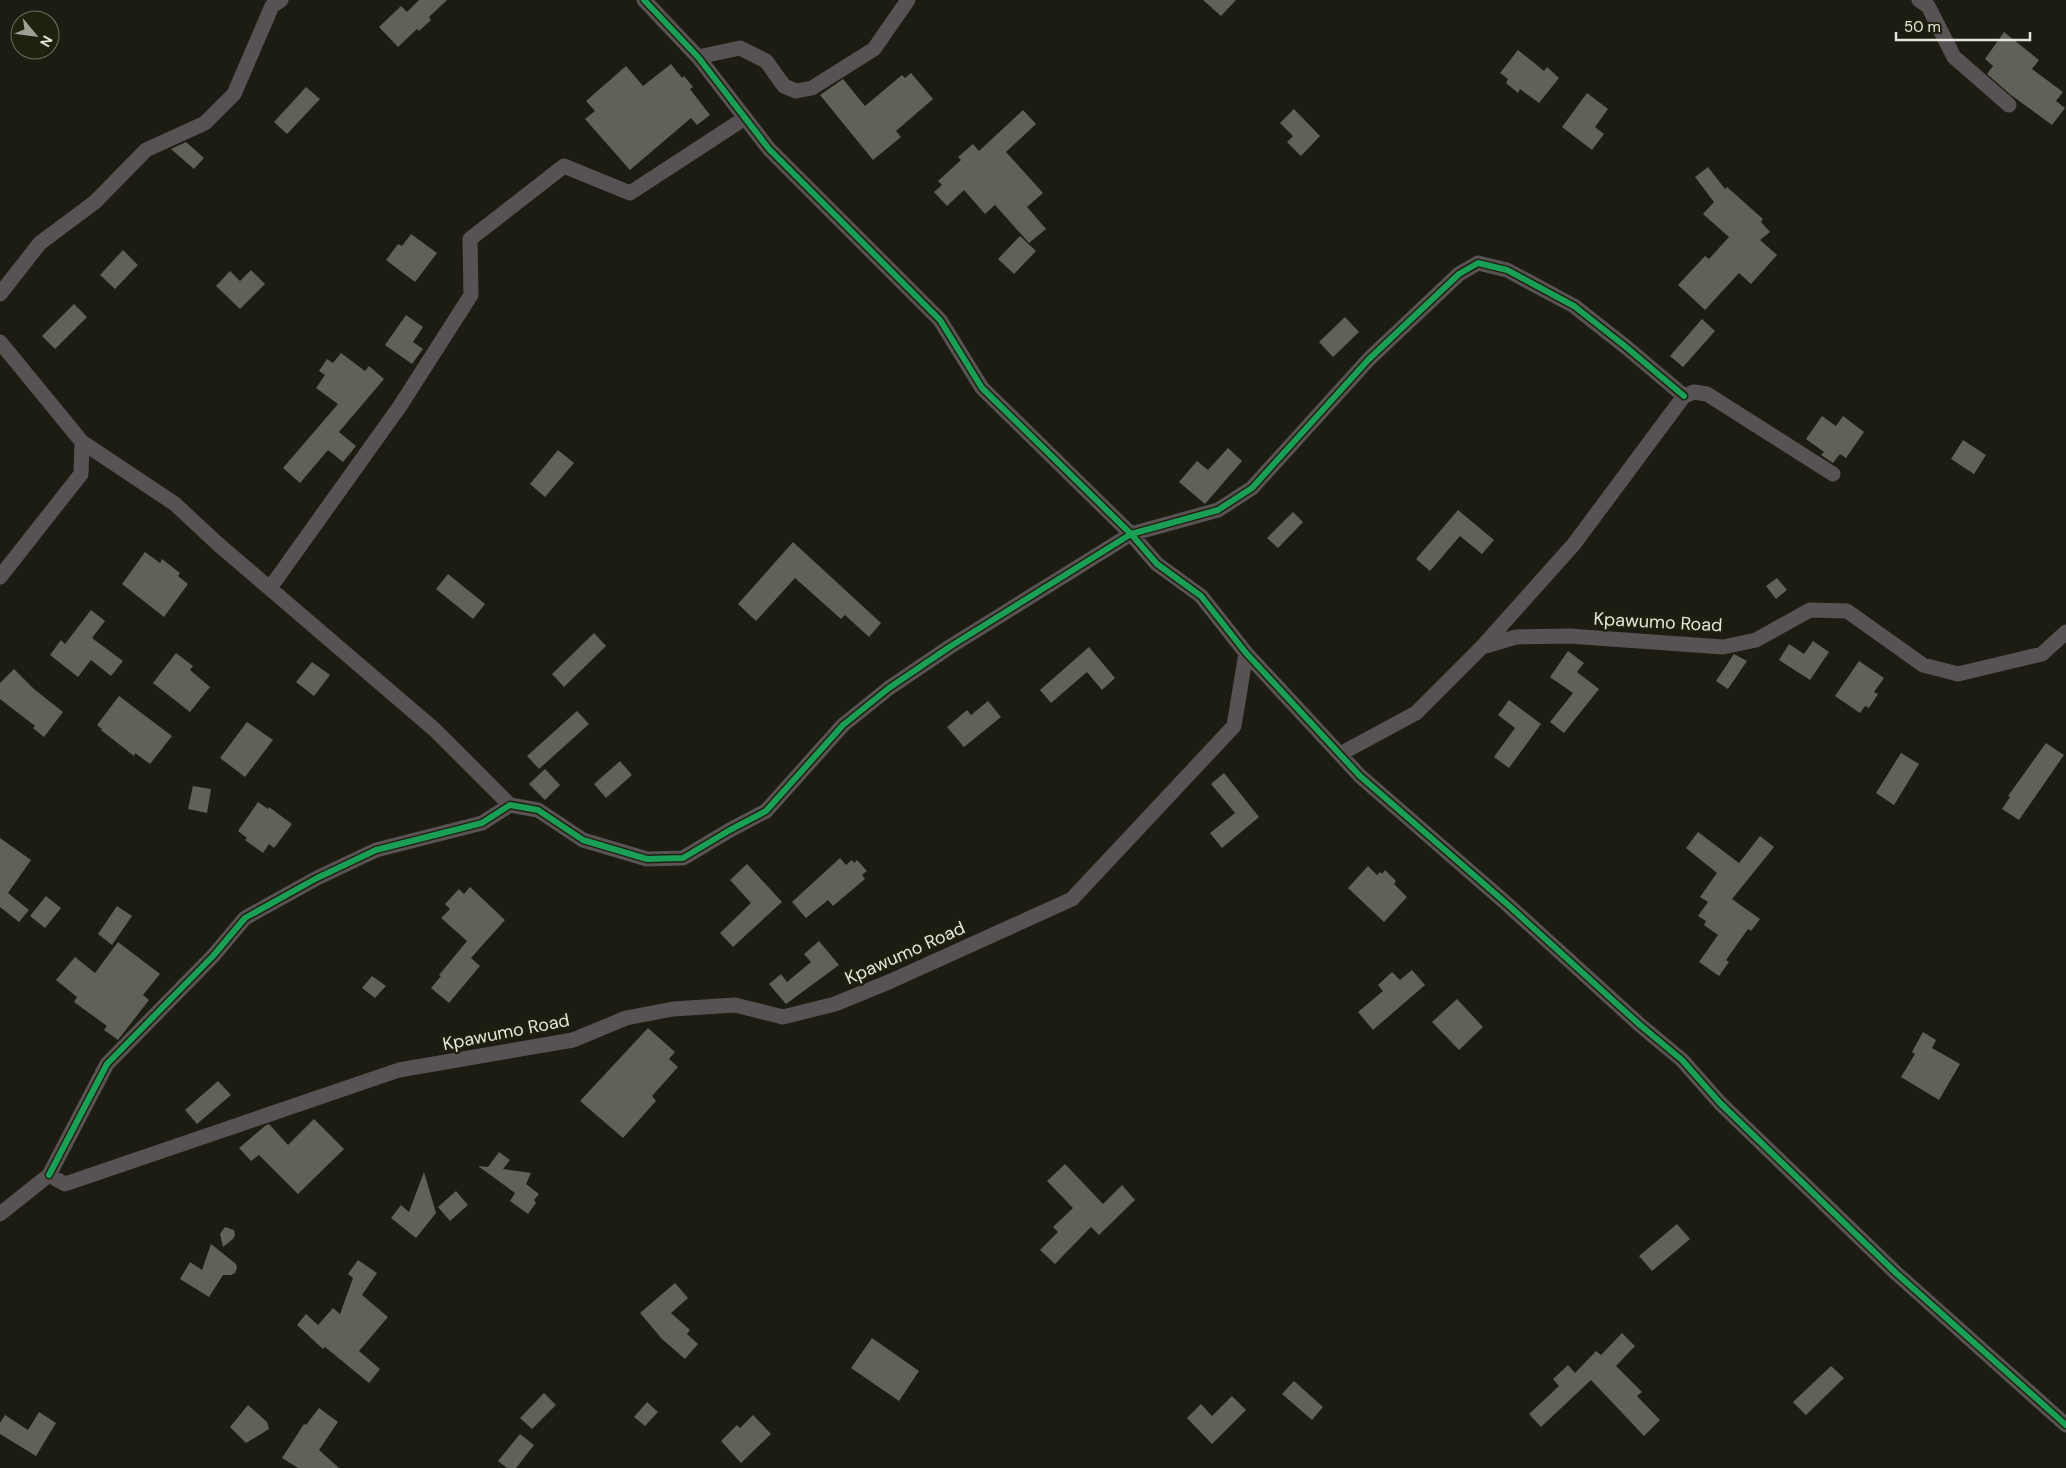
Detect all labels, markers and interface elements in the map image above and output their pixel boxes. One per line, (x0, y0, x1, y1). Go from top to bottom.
north arrow (10, 10, 60, 60)
scale bar (1896, 10, 2030, 42)
text: 50 m (1904, 17, 1941, 37)
text: N (36, 32, 57, 50)
street label: Kpawumo Road (1593, 607, 1723, 637)
street label: Kpawumo Road (841, 916, 969, 990)
street label: Kpawumo Road (440, 1008, 572, 1056)

